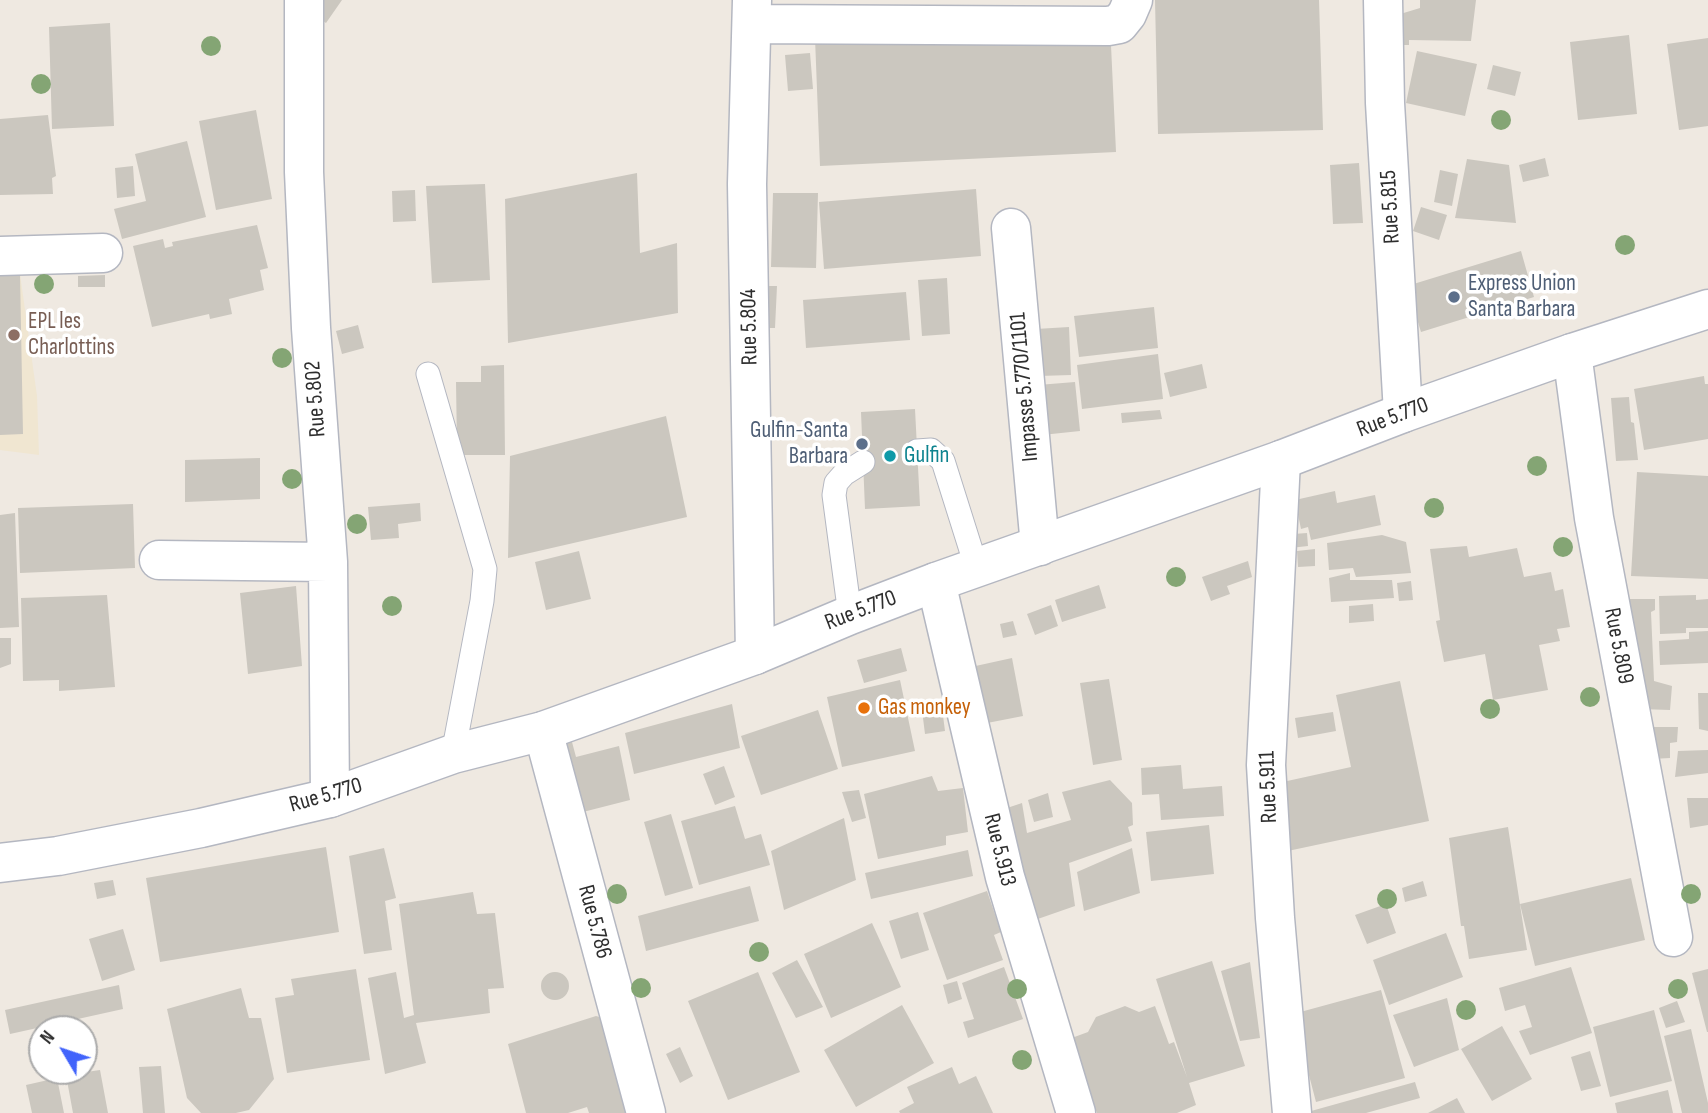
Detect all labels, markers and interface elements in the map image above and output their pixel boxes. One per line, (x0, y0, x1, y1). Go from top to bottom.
street label: Rue 5.815 (1375, 169, 1407, 245)
place label: Express Union Santa Barbara (1468, 270, 1576, 324)
street label: Rue 5.804 (736, 289, 764, 365)
marker: Express Union Santa Barbara (1446, 289, 1462, 305)
place label: EPL les Charlottins (28, 308, 115, 362)
street label: Impasse 5.770/1101 (1005, 311, 1045, 463)
marker: EPL les Charlottins (6, 327, 22, 343)
street label: Rue 5.802 (300, 360, 332, 438)
street label: Rue 5.770 (1353, 392, 1433, 444)
place label: Gulfin-Santa Barbara (750, 417, 848, 471)
marker: Gulfin-Santa Barbara (854, 436, 870, 452)
place label: Gulfin (904, 442, 949, 470)
marker: Gulfin (882, 448, 898, 464)
street label: Rue 5.770 (821, 585, 901, 637)
street label: Rue 5.809 (1597, 606, 1639, 686)
place label: Gas monkey (878, 694, 971, 722)
marker: Gas monkey (856, 700, 872, 716)
street label: Rue 5.911 (1254, 750, 1284, 824)
street label: Rue 5.770 (286, 772, 366, 820)
street label: Rue 5.913 (977, 811, 1021, 889)
street label: Rue 5.786 (571, 882, 617, 962)
north arrow (28, 1015, 98, 1085)
text: N (36, 1027, 60, 1049)

